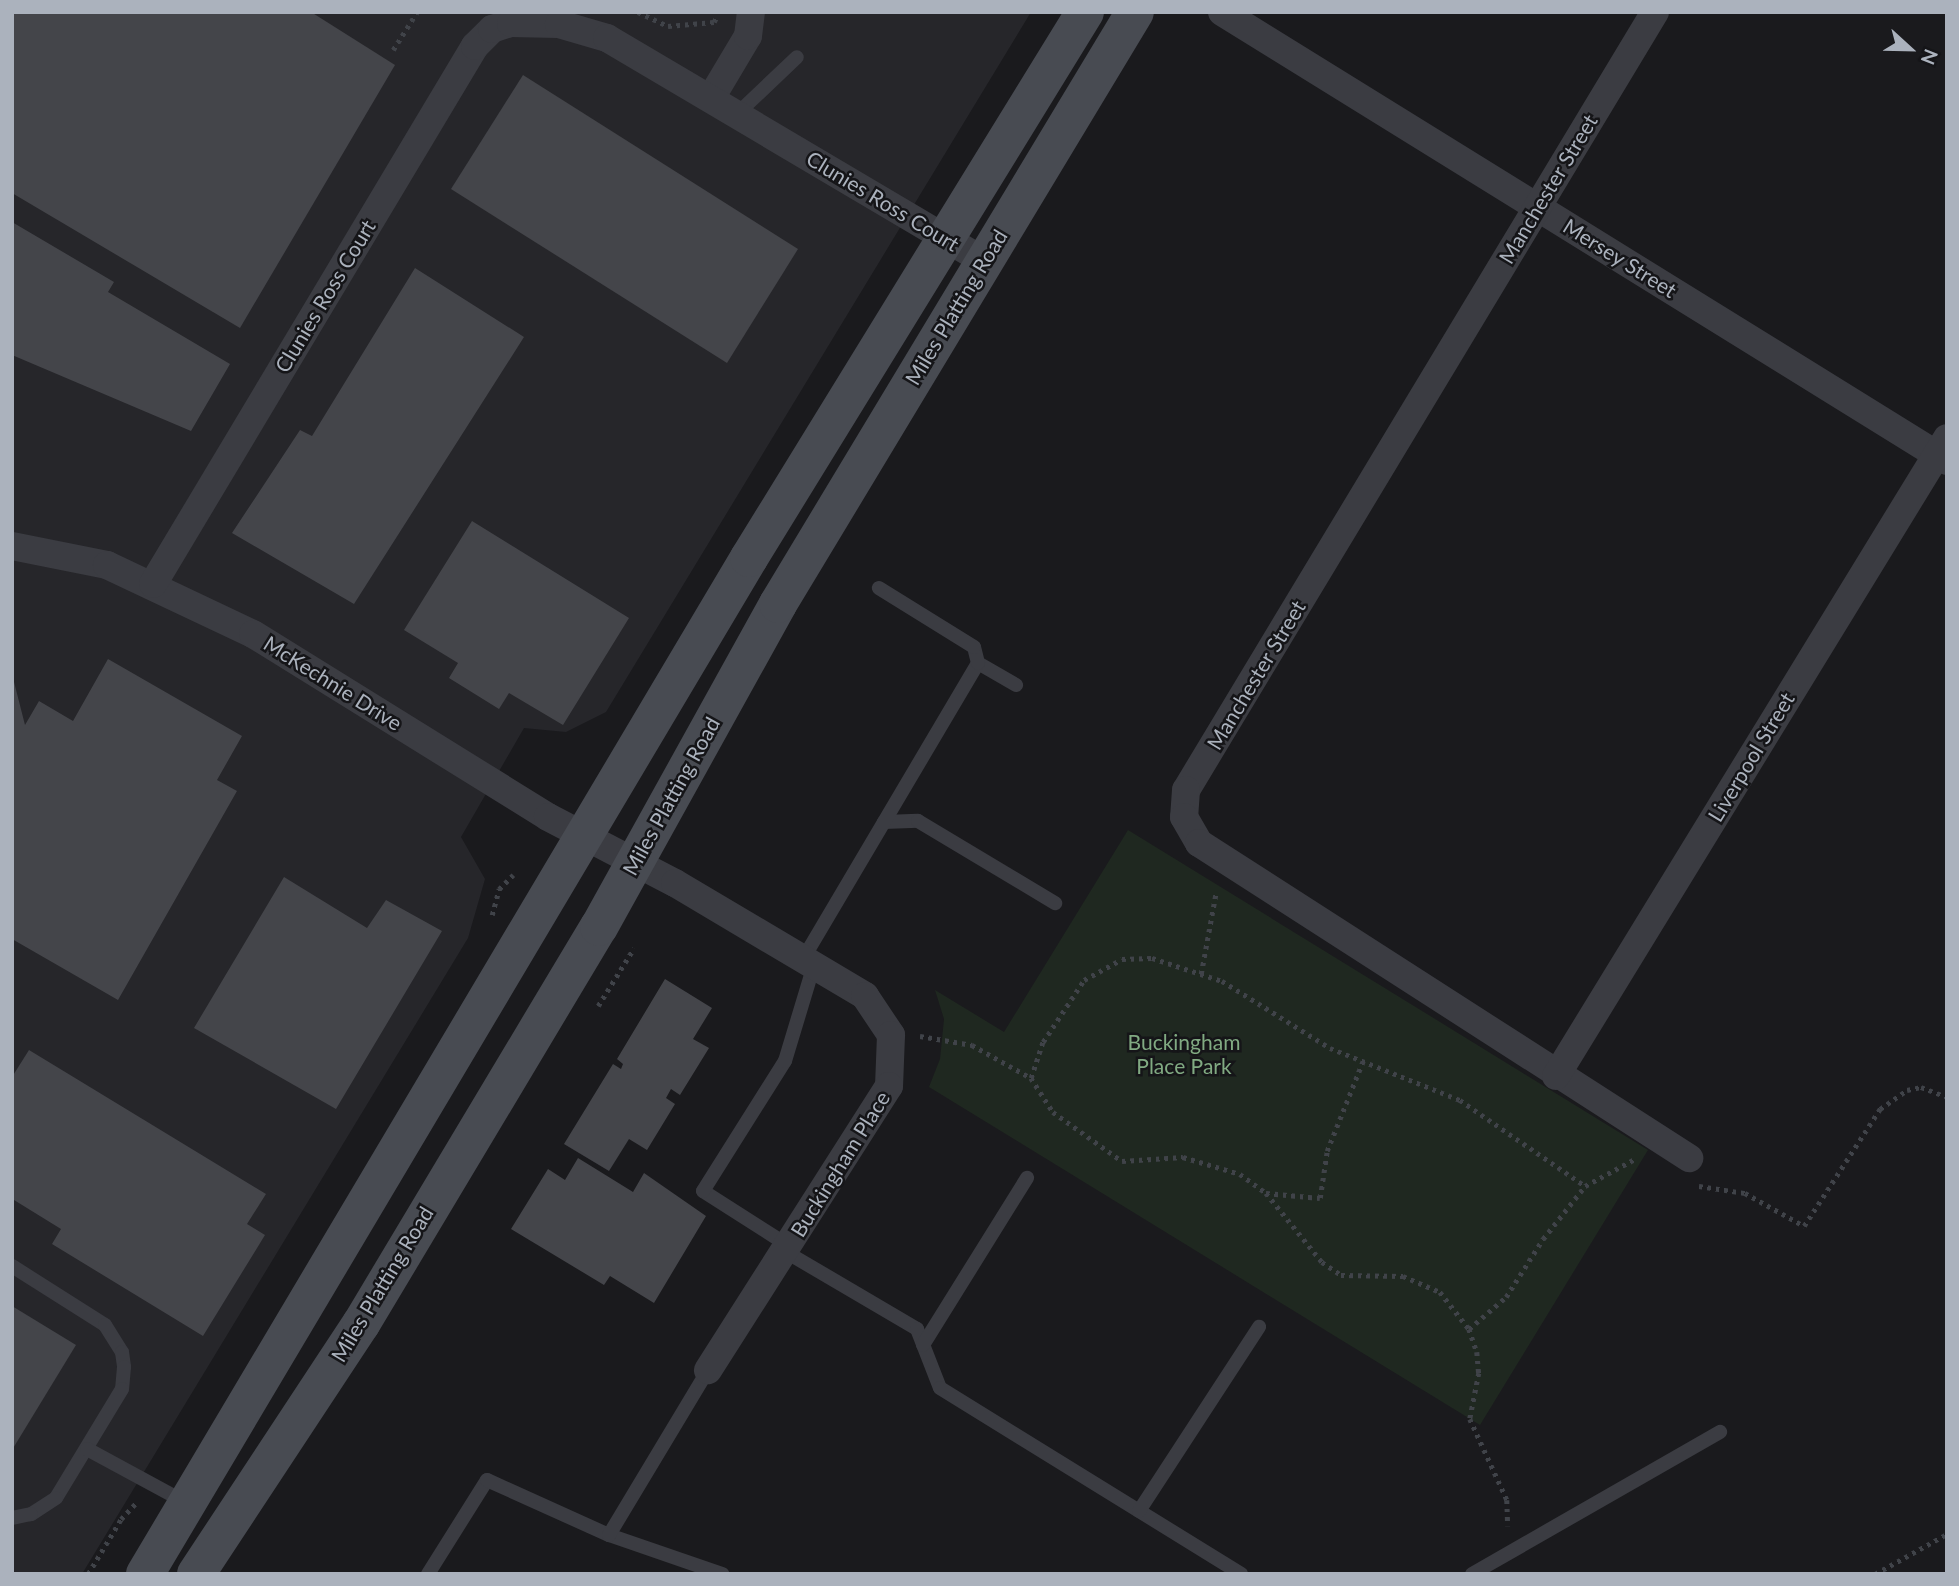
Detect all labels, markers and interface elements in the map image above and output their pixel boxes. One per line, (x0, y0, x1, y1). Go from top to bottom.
north arrow (1875, 14, 1945, 84)
text: N (1917, 46, 1943, 68)
street label: Manchester Street (1493, 110, 1603, 268)
street label: Clunies Ross Court (802, 146, 964, 256)
street label: Mersey Street (1559, 213, 1681, 303)
street label: Clunies Ross Court (270, 215, 380, 377)
street label: Miles Platting Road (900, 225, 1012, 389)
street label: Manchester Street (1201, 596, 1311, 754)
street label: McKechnie Drive (259, 630, 407, 736)
street label: Liverpool Street (1703, 688, 1799, 826)
street label: Miles Platting Road (617, 713, 725, 879)
park label: Buckingham Place Park (1128, 1029, 1240, 1079)
street label: Buckingham Place (785, 1086, 895, 1242)
street label: Miles Platting Road (326, 1202, 438, 1366)

